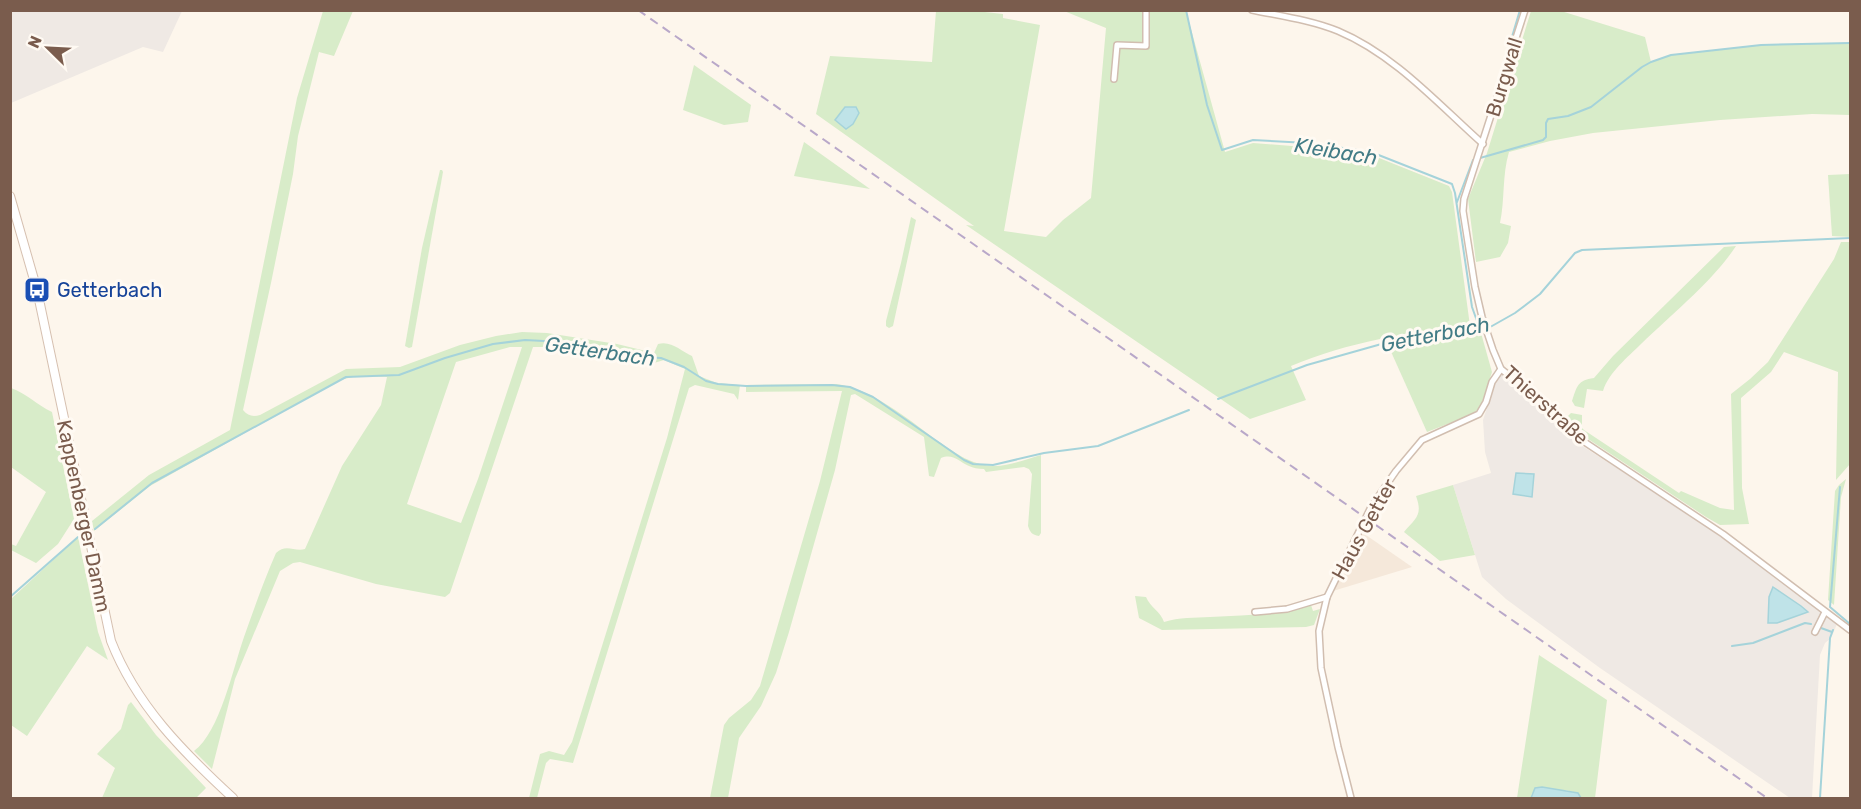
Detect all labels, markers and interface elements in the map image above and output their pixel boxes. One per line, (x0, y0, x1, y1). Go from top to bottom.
north arrow (18, 18, 78, 78)
text: N (24, 33, 46, 51)
street label: Burgwall (1481, 35, 1527, 119)
water label: Kleibach (1293, 132, 1379, 170)
bus stop icon: Getterbach (22, 275, 52, 305)
place label: Getterbach (57, 278, 162, 302)
water label: Getterbach (1378, 311, 1492, 357)
water label: Getterbach (543, 331, 657, 371)
street label: Thierstraße (1498, 360, 1594, 450)
street label: Kappenberger Damm (52, 418, 116, 614)
street label: Haus Getter (1326, 474, 1402, 584)

